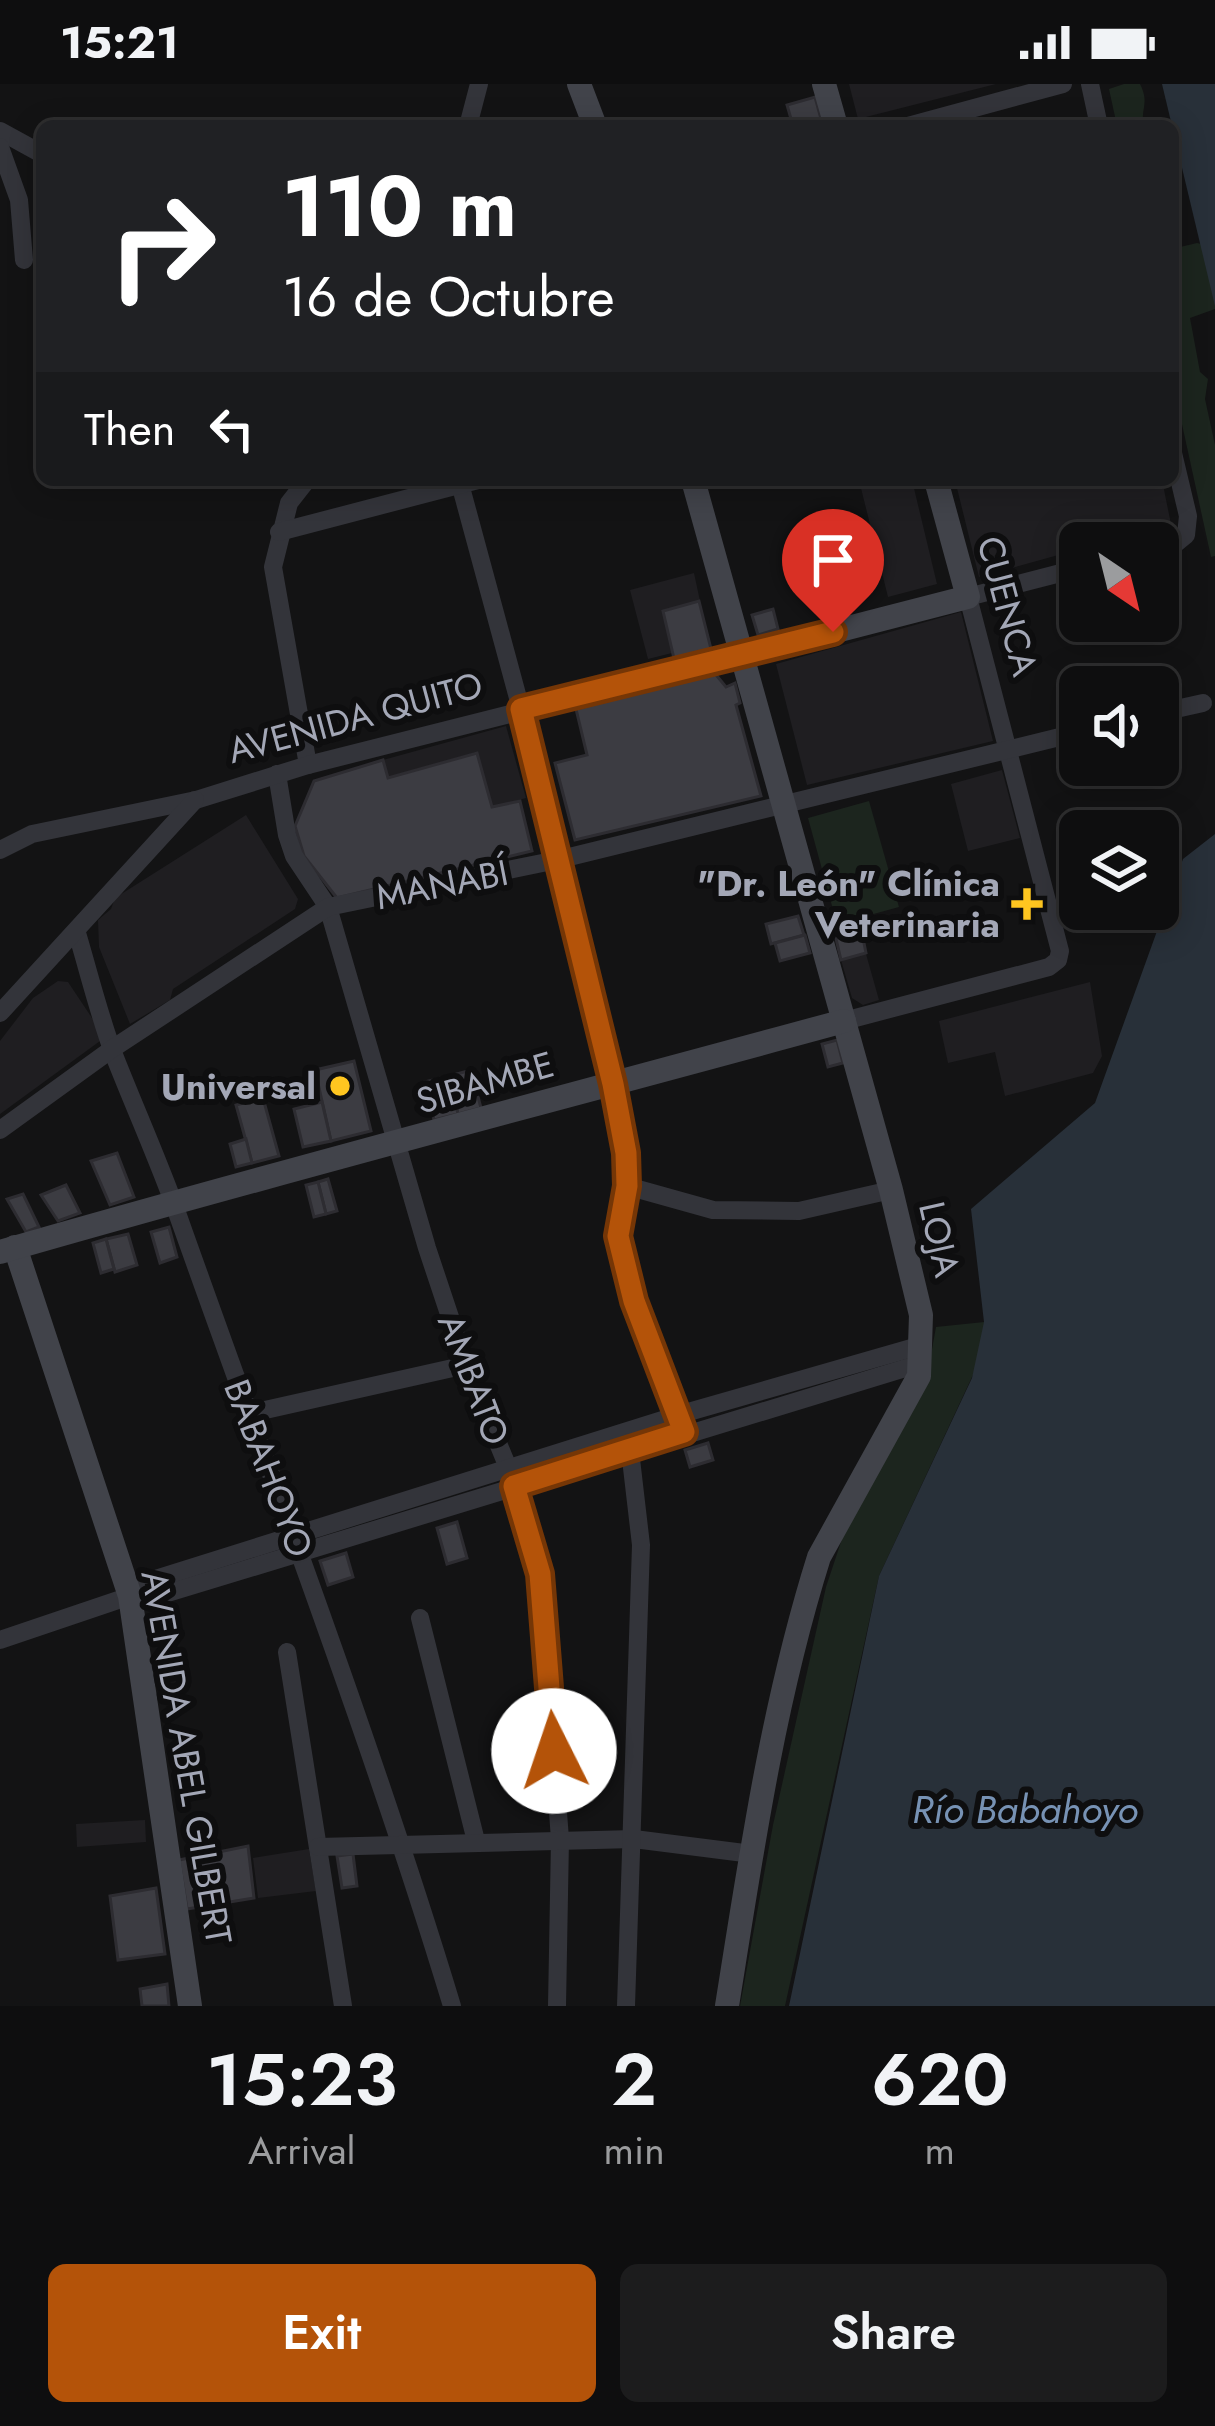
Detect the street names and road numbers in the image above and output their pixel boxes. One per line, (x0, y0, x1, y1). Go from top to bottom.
street label: CUENCA (964, 530, 1052, 682)
street label: AVENIDA QUITO (222, 658, 488, 776)
street label: MANABÍ (372, 846, 514, 922)
street label: SIBAMBE (410, 1038, 560, 1126)
street label: LOJA (906, 1196, 974, 1282)
street label: AMBATO (425, 1306, 523, 1452)
street label: BABAHOYO (211, 1372, 327, 1564)
street label: AVENIDA ABEL GILBERT (129, 1566, 246, 1948)

